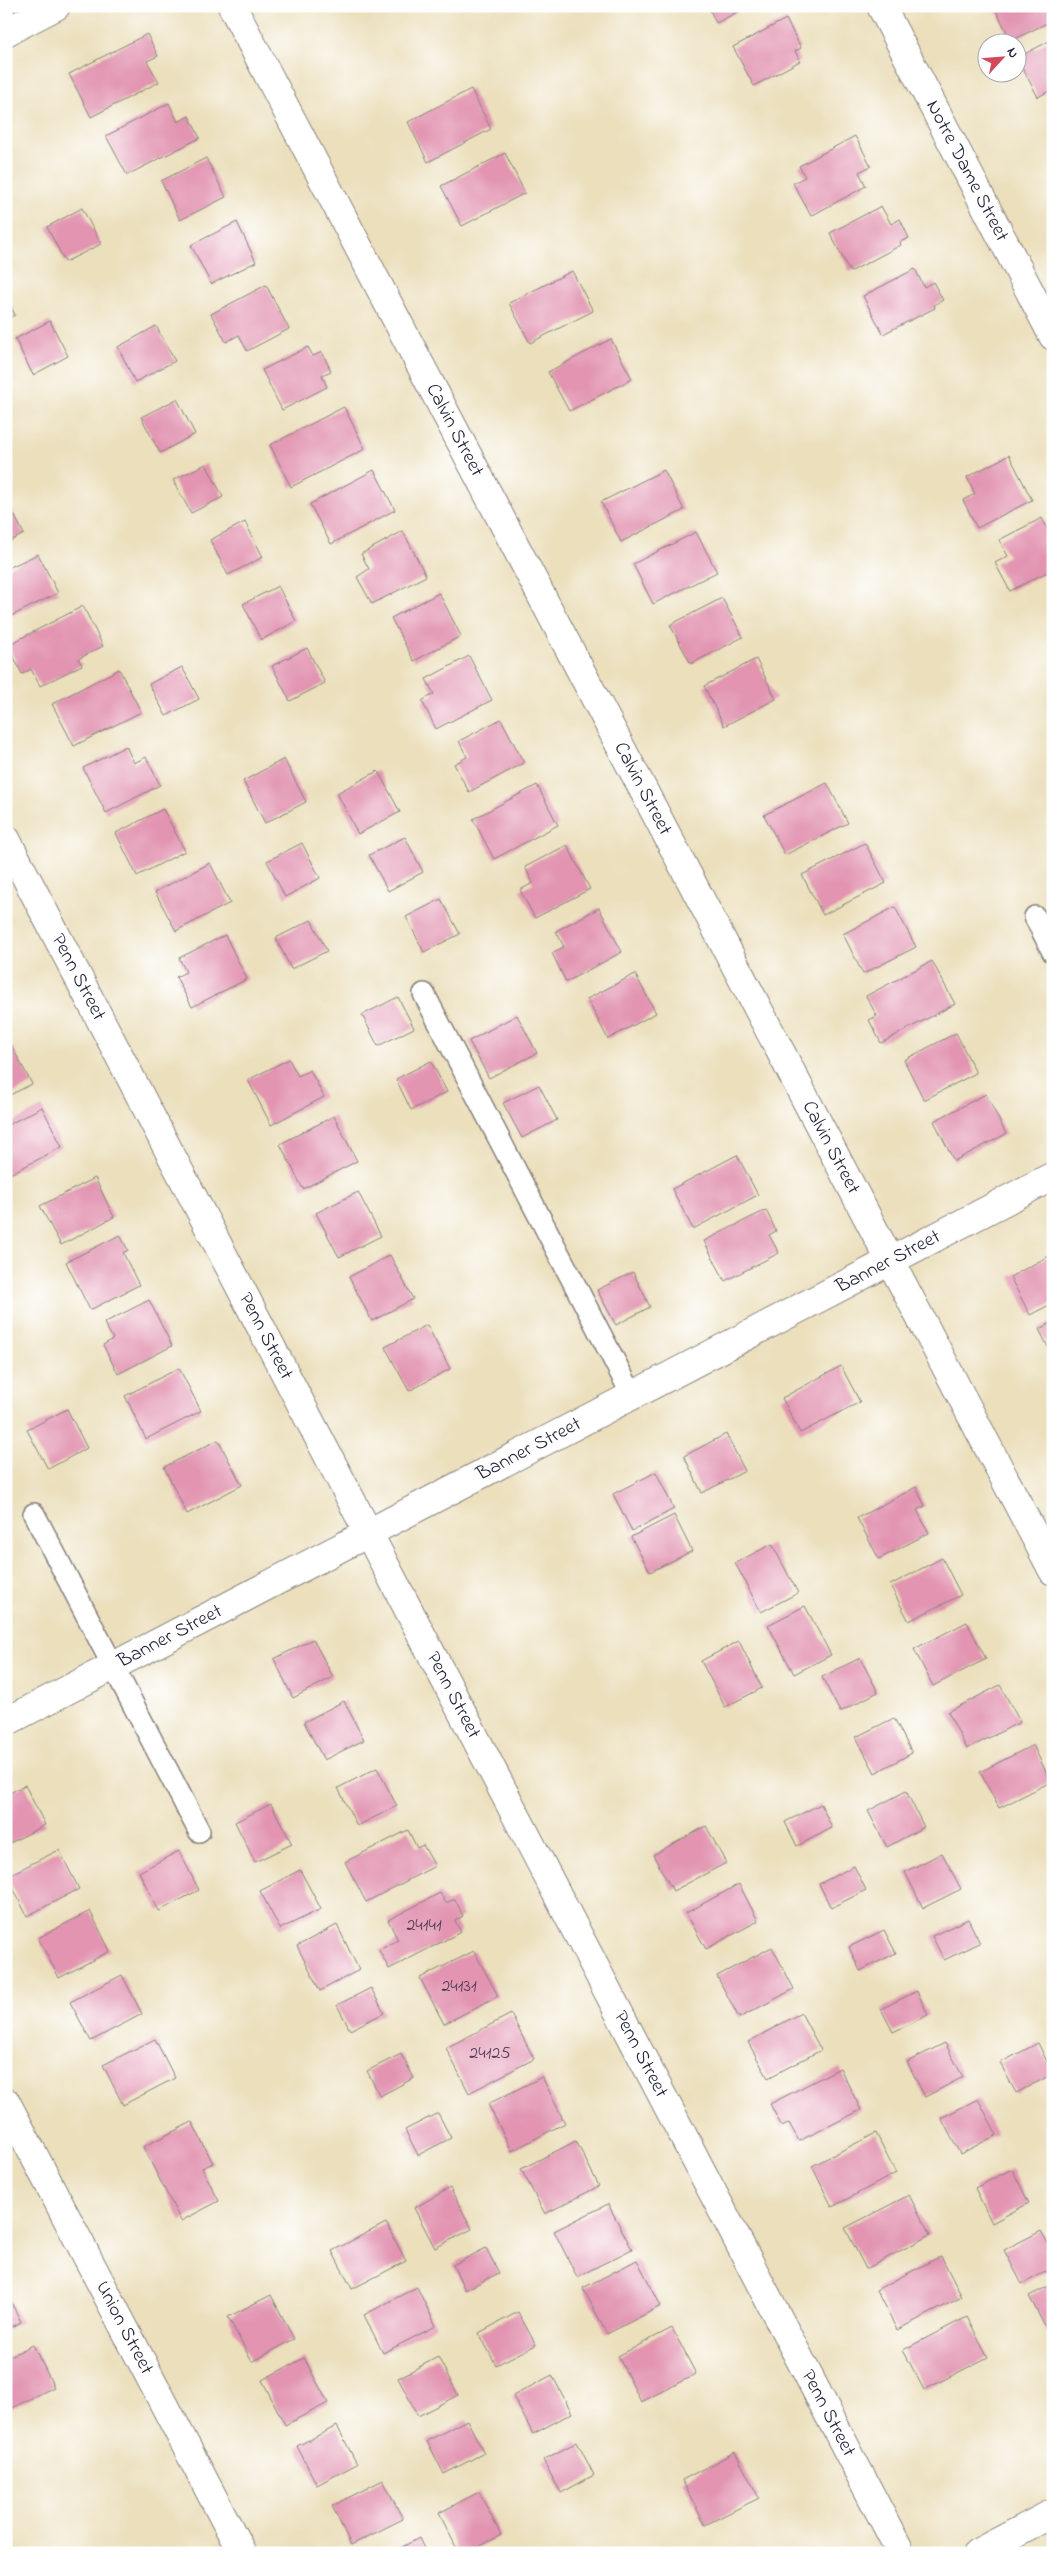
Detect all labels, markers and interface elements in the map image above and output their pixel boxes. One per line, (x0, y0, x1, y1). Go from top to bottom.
north arrow (976, 32, 1026, 82)
text: N (1001, 44, 1024, 62)
street label: Notre Dame Street (918, 95, 1016, 247)
street label: Calvin Street (418, 378, 491, 482)
street label: Calvin Street (606, 737, 679, 841)
street label: Penn Street (43, 929, 113, 1026)
street label: Calvin Street (794, 1096, 867, 1200)
street label: Banner Street (830, 1222, 946, 1302)
street label: Penn Street (231, 1288, 301, 1385)
street label: Banner Street (471, 1410, 587, 1489)
street label: Banner Street (112, 1597, 228, 1676)
street label: Penn Street (418, 1647, 488, 1744)
house number: 24141 (406, 1913, 442, 1939)
house number: 24131 (441, 1974, 477, 2000)
street label: Penn Street (606, 2006, 675, 2103)
house number: 24125 (469, 2041, 511, 2067)
street label: Union Street (88, 2276, 161, 2380)
street label: Penn Street (793, 2365, 863, 2462)

